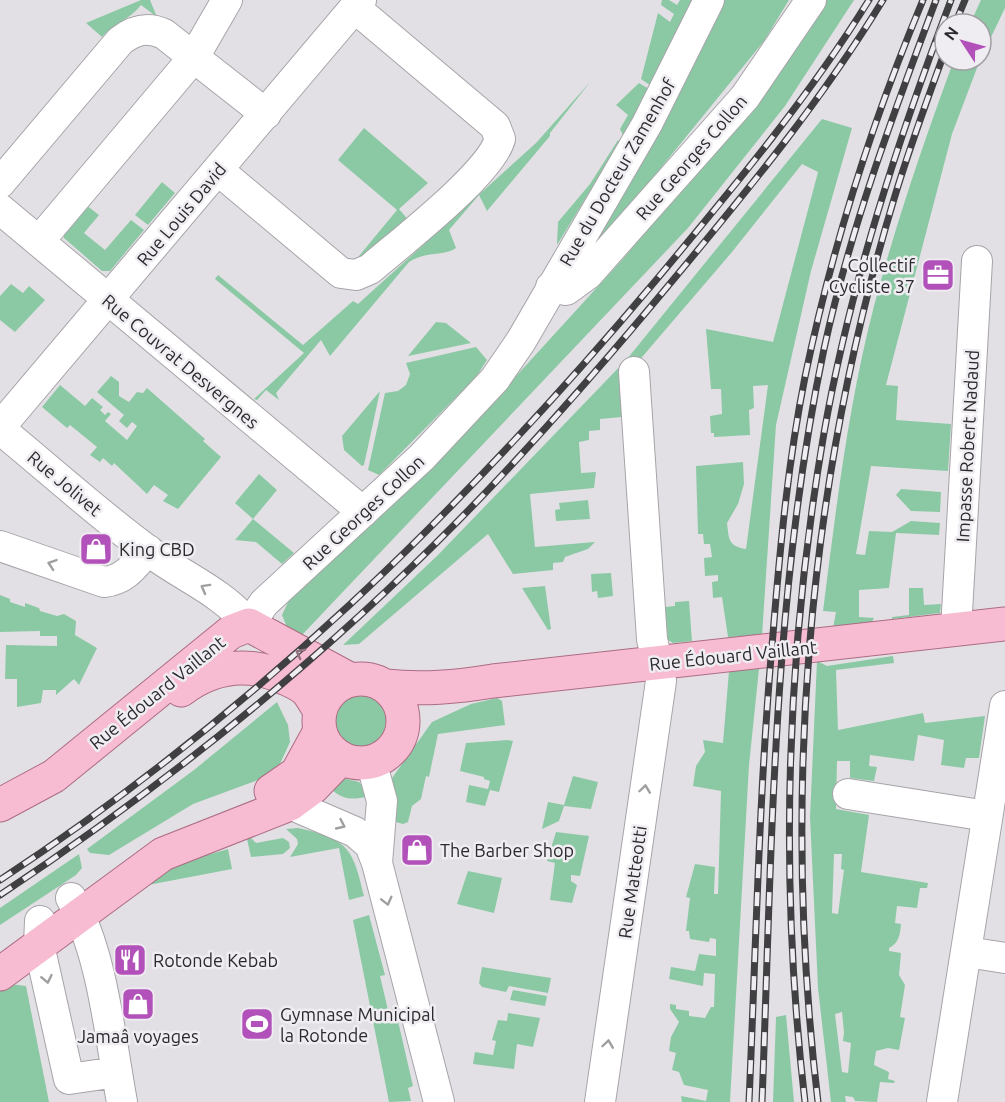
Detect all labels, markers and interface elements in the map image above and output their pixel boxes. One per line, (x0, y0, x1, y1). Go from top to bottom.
north arrow (933, 12, 993, 72)
text: N (940, 23, 962, 43)
street label: Rue du Docteur Zamenhof (555, 75, 679, 269)
street label: Rue Georges Collon (631, 91, 751, 223)
street label: Rue Louis David (132, 159, 230, 269)
place label: Collectif Cycliste 37 (829, 255, 915, 296)
office icon: Collectif Cycliste 37 (920, 257, 956, 293)
street label: Rue Couvrat Desvergnes (99, 290, 263, 432)
street label: Impasse Robert Nadaud (952, 349, 982, 543)
street label: Rue Jolivet (24, 446, 106, 520)
street label: Rue Georges Collon (298, 451, 428, 573)
shop icon: King CBD (78, 531, 114, 567)
place label: King CBD (119, 539, 195, 559)
one-way arrow (47, 559, 58, 572)
one-way arrow (201, 584, 211, 595)
street label: Rue Édouard Vaillant (85, 630, 229, 753)
street label: Rue Édouard Vaillant (648, 635, 818, 674)
one-way arrow (296, 649, 306, 660)
one-way arrow (639, 784, 651, 793)
one-way arrow (334, 818, 345, 830)
street label: Rue Matteotti (614, 824, 650, 940)
shop icon: The Barber Shop (399, 832, 435, 868)
place label: The Barber Shop (440, 840, 574, 860)
one-way arrow (379, 896, 392, 906)
restaurant icon: Rotonde Kebab (112, 942, 148, 978)
place label: Rotonde Kebab (153, 950, 278, 970)
one-way arrow (40, 974, 53, 984)
shop icon: Jamaâ voyages (120, 986, 156, 1022)
place label: Gymnase Municipal la Rotonde (280, 1004, 436, 1045)
sports icon: Gymnase Municipal la Rotonde (239, 1006, 275, 1042)
place label: Jamaâ voyages (77, 1026, 199, 1046)
one-way arrow (602, 1039, 614, 1049)

